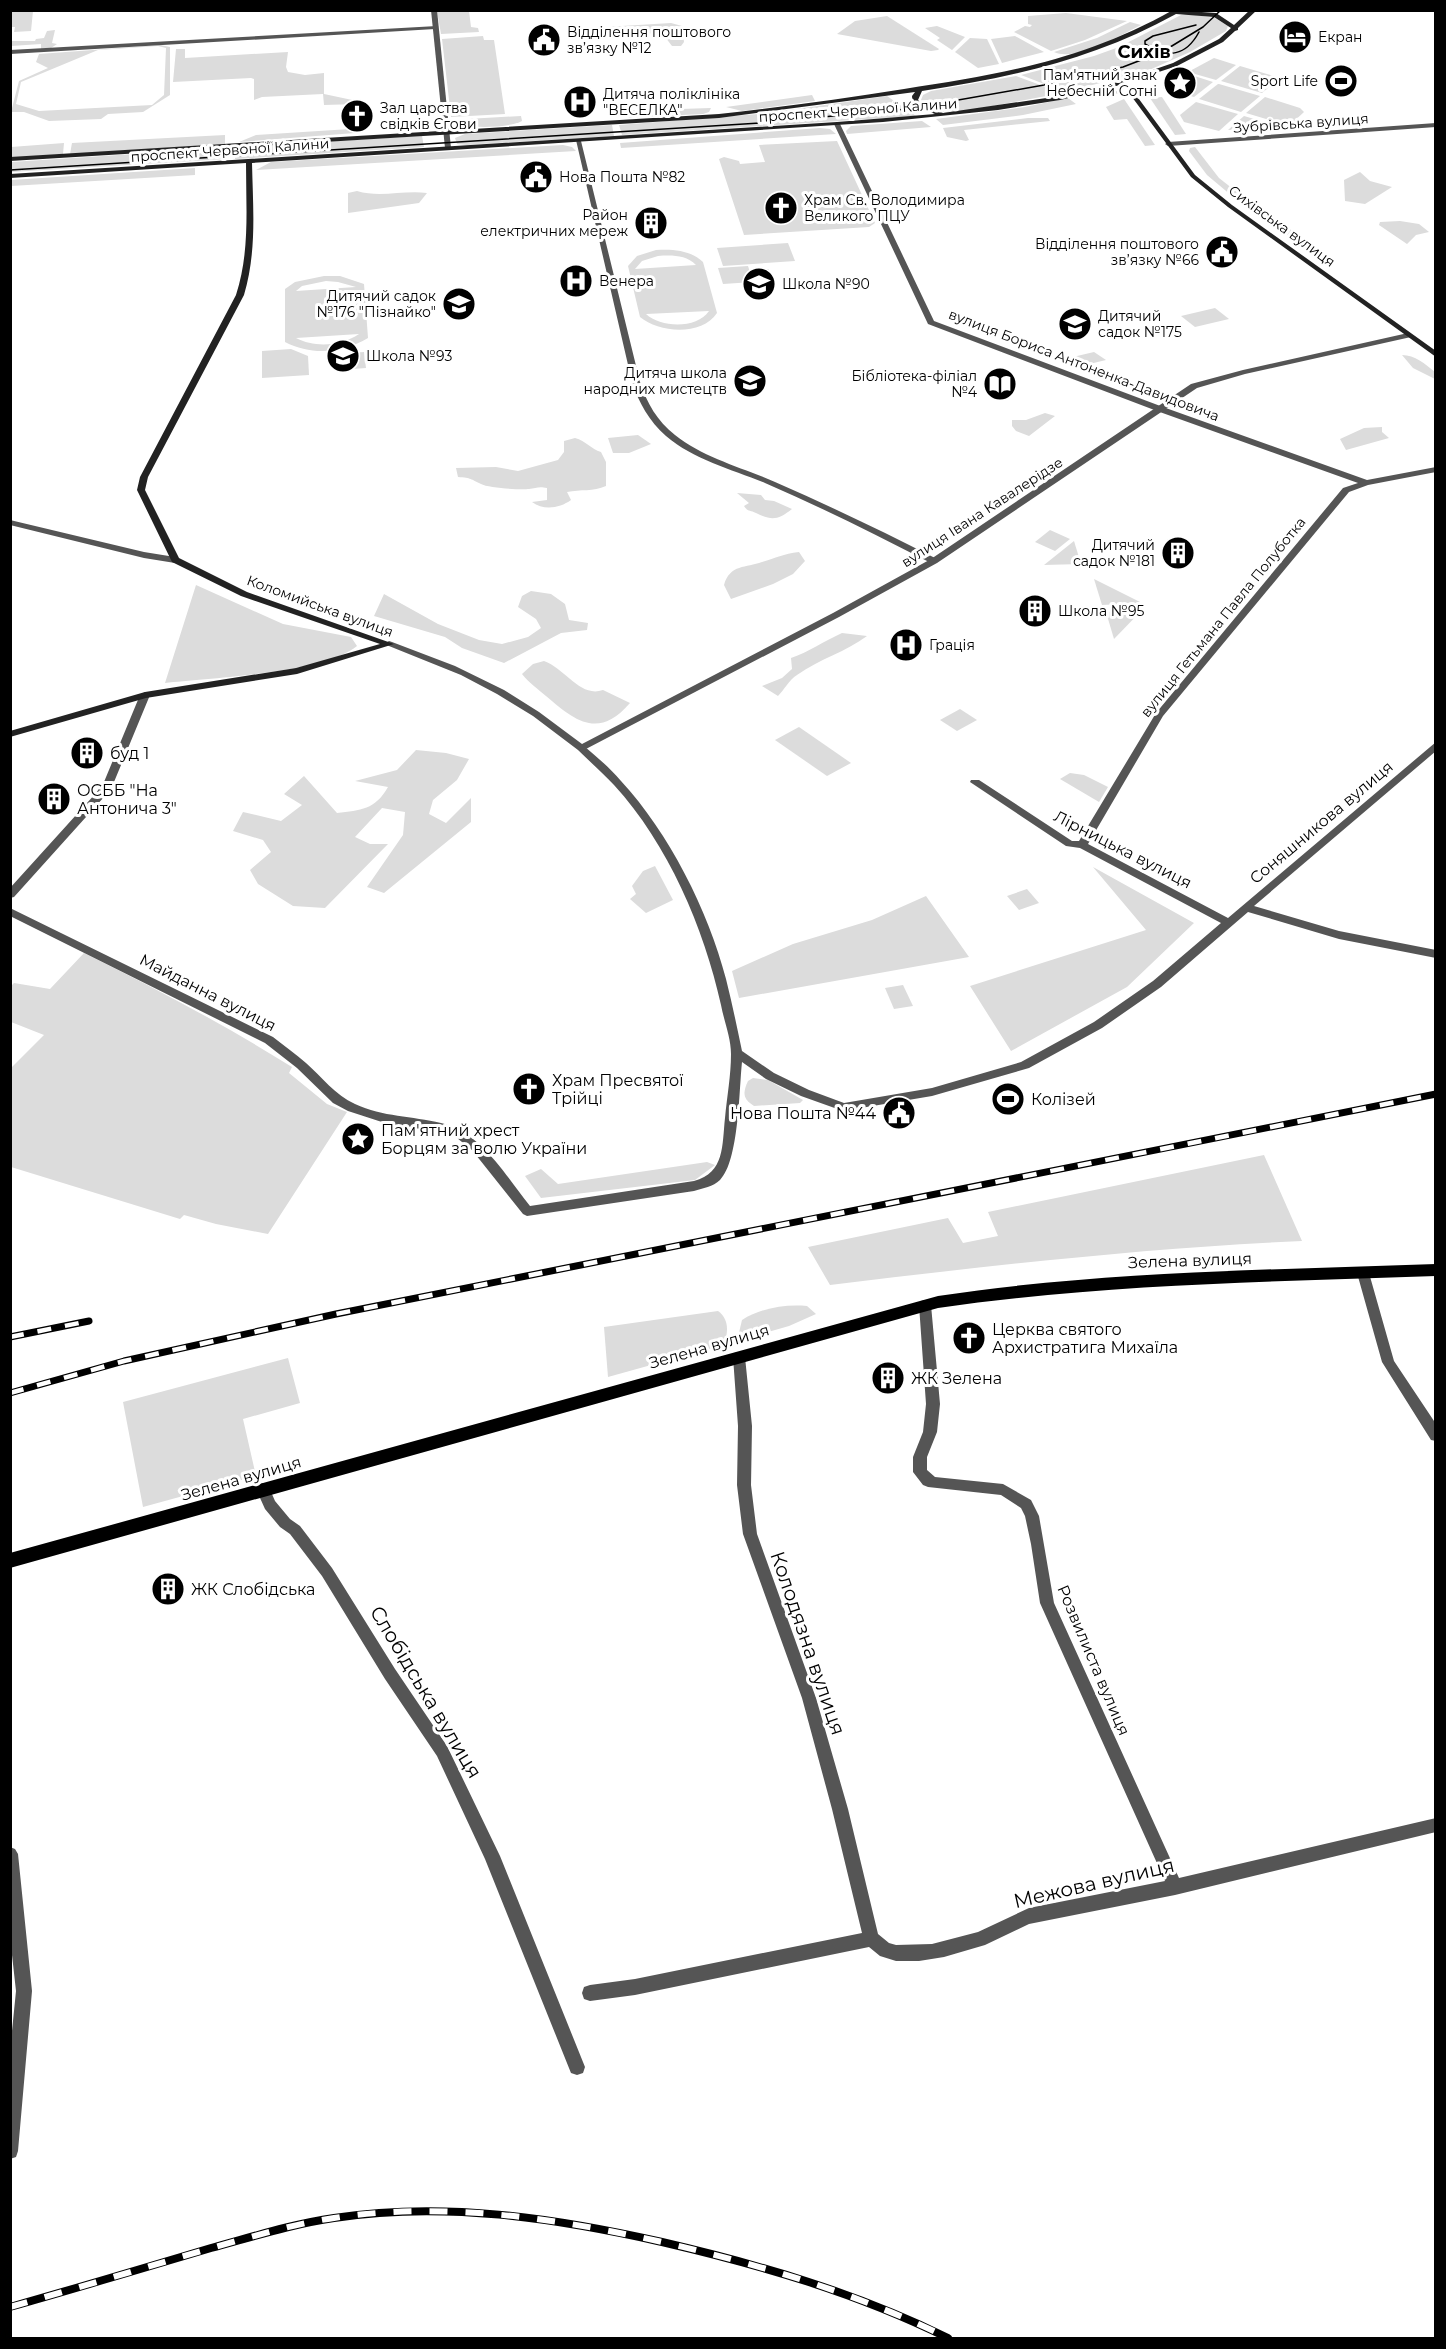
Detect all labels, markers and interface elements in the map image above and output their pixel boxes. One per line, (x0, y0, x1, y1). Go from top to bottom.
hotel icon: Екран (1277, 19, 1313, 55)
public building icon: Відділення поштового зв’язку №12 (526, 22, 562, 58)
place label: Відділення поштового зв’язку №12 (567, 23, 731, 57)
place label: Екран (1318, 28, 1363, 46)
district label: Сихів (1117, 41, 1171, 63)
sports icon: Sport Life (1323, 63, 1359, 99)
place icon: Пам'ятний знак Небесній Сотні (1162, 65, 1198, 101)
place label: Пам'ятний знак Небесній Сотні (1043, 66, 1157, 100)
place label: Sport Life (1251, 72, 1318, 90)
hospital icon: Дитяча поліклініка "ВЕСЕЛКА" (562, 84, 598, 120)
place label: Дитяча поліклініка "ВЕСЕЛКА" (603, 85, 740, 119)
street label: проспект Червоної Калини (758, 94, 958, 126)
church icon: Зал царства свідків Єгови (339, 98, 375, 134)
place label: Зал царства свідків Єгови (380, 99, 477, 133)
street label: Зубрівська вулиця (1233, 109, 1369, 137)
street label: проспект Червоної Калини (130, 134, 330, 166)
public building icon: Нова Пошта №82 (518, 159, 554, 195)
place label: Нова Пошта №82 (559, 168, 685, 186)
street label: Сихівська вулиця (1225, 181, 1339, 271)
church icon: Храм Св. Володимира Великого ПЦУ (763, 190, 799, 226)
place label: Храм Св. Володимира Великого ПЦУ (804, 191, 965, 225)
building icon: Район електричних мереж (633, 205, 669, 241)
place label: Район електричних мереж (480, 206, 628, 240)
public building icon: Відділення поштового зв’язку №66 (1204, 234, 1240, 270)
place label: Відділення поштового зв’язку №66 (1035, 235, 1199, 269)
hospital icon: Венера (558, 263, 594, 299)
school or university icon: Школа №90 (741, 266, 777, 302)
place label: Венера (599, 272, 654, 290)
place label: Школа №90 (782, 275, 870, 293)
school or university icon: Дитячий садок №176 "Пізнайко" (441, 286, 477, 322)
place label: Дитячий садок №176 "Пізнайко" (316, 287, 436, 321)
street label: вулиця Бориса Антоненка-Давидовича (946, 305, 1222, 425)
school or university icon: Дитячий садок №175 (1057, 306, 1093, 342)
place label: Дитячий садок №175 (1098, 307, 1182, 341)
school or university icon: Школа №93 (325, 338, 361, 374)
place label: Школа №93 (366, 347, 452, 365)
school or university icon: Дитяча школа народних мистецтв (732, 363, 768, 399)
place label: Дитяча школа народних мистецтв (584, 364, 727, 398)
library icon: Бібліотека-філіал №4 (982, 366, 1018, 402)
place label: Бібліотека-філіал №4 (851, 367, 978, 401)
street label: вулиця Івана Кавалерідзе (898, 453, 1066, 571)
street label: вулиця Гетьмана Павла Полуботка (1137, 513, 1309, 721)
building icon: Дитячий садок №181 (1160, 535, 1196, 571)
place label: Дитячий садок №181 (1073, 536, 1155, 570)
street label: Коломийська вулиця (244, 571, 396, 641)
building icon: Школа №95 (1017, 593, 1053, 629)
place label: Школа №95 (1058, 602, 1145, 620)
hospital icon: Грація (888, 627, 924, 663)
place label: Грація (929, 636, 975, 654)
building icon: буд 1 (69, 735, 105, 771)
place label: буд 1 (110, 744, 149, 763)
street label: Соняшникова вулиця (1246, 757, 1397, 888)
building icon: ОСББ "На Антонича 3" (36, 781, 72, 817)
place label: ОСББ "На Антонича 3" (77, 781, 177, 818)
street label: Лірницька вулиця (1051, 806, 1195, 892)
street label: Майданна вулиця (136, 950, 279, 1035)
church icon: Храм Пресвятої Трійці (511, 1071, 547, 1107)
place label: Храм Пресвятої Трійці (552, 1071, 683, 1108)
sports icon: Колізей (990, 1081, 1026, 1117)
place label: Колізей (1031, 1090, 1096, 1109)
public building icon: Нова Пошта №44 (881, 1095, 917, 1131)
place label: Нова Пошта №44 (730, 1104, 876, 1123)
place icon: Пам'ятний хрест Борцям за волю України (340, 1121, 376, 1157)
place label: Пам'ятний хрест Борцям за волю України (381, 1121, 587, 1158)
street label: Зелена вулиця (1128, 1249, 1252, 1272)
street label: Зелена вулиця (647, 1320, 771, 1373)
church icon: Церква святого Архистратига Михаїла (951, 1320, 987, 1356)
place label: Церква святого Архистратига Михаїла (992, 1320, 1178, 1357)
building icon: ЖК Зелена (870, 1360, 906, 1396)
place label: ЖК Зелена (911, 1369, 1002, 1388)
street label: Зелена вулиця (179, 1452, 303, 1505)
street label: Колодязна вулиця (765, 1548, 851, 1738)
building icon: ЖК Слобідська (150, 1571, 186, 1607)
place label: ЖК Слобідська (191, 1580, 315, 1599)
street label: Розвилиста вулиця (1053, 1582, 1134, 1738)
street label: Слобідська вулиця (365, 1602, 487, 1782)
street label: Межова вулиця (1011, 1853, 1177, 1913)

